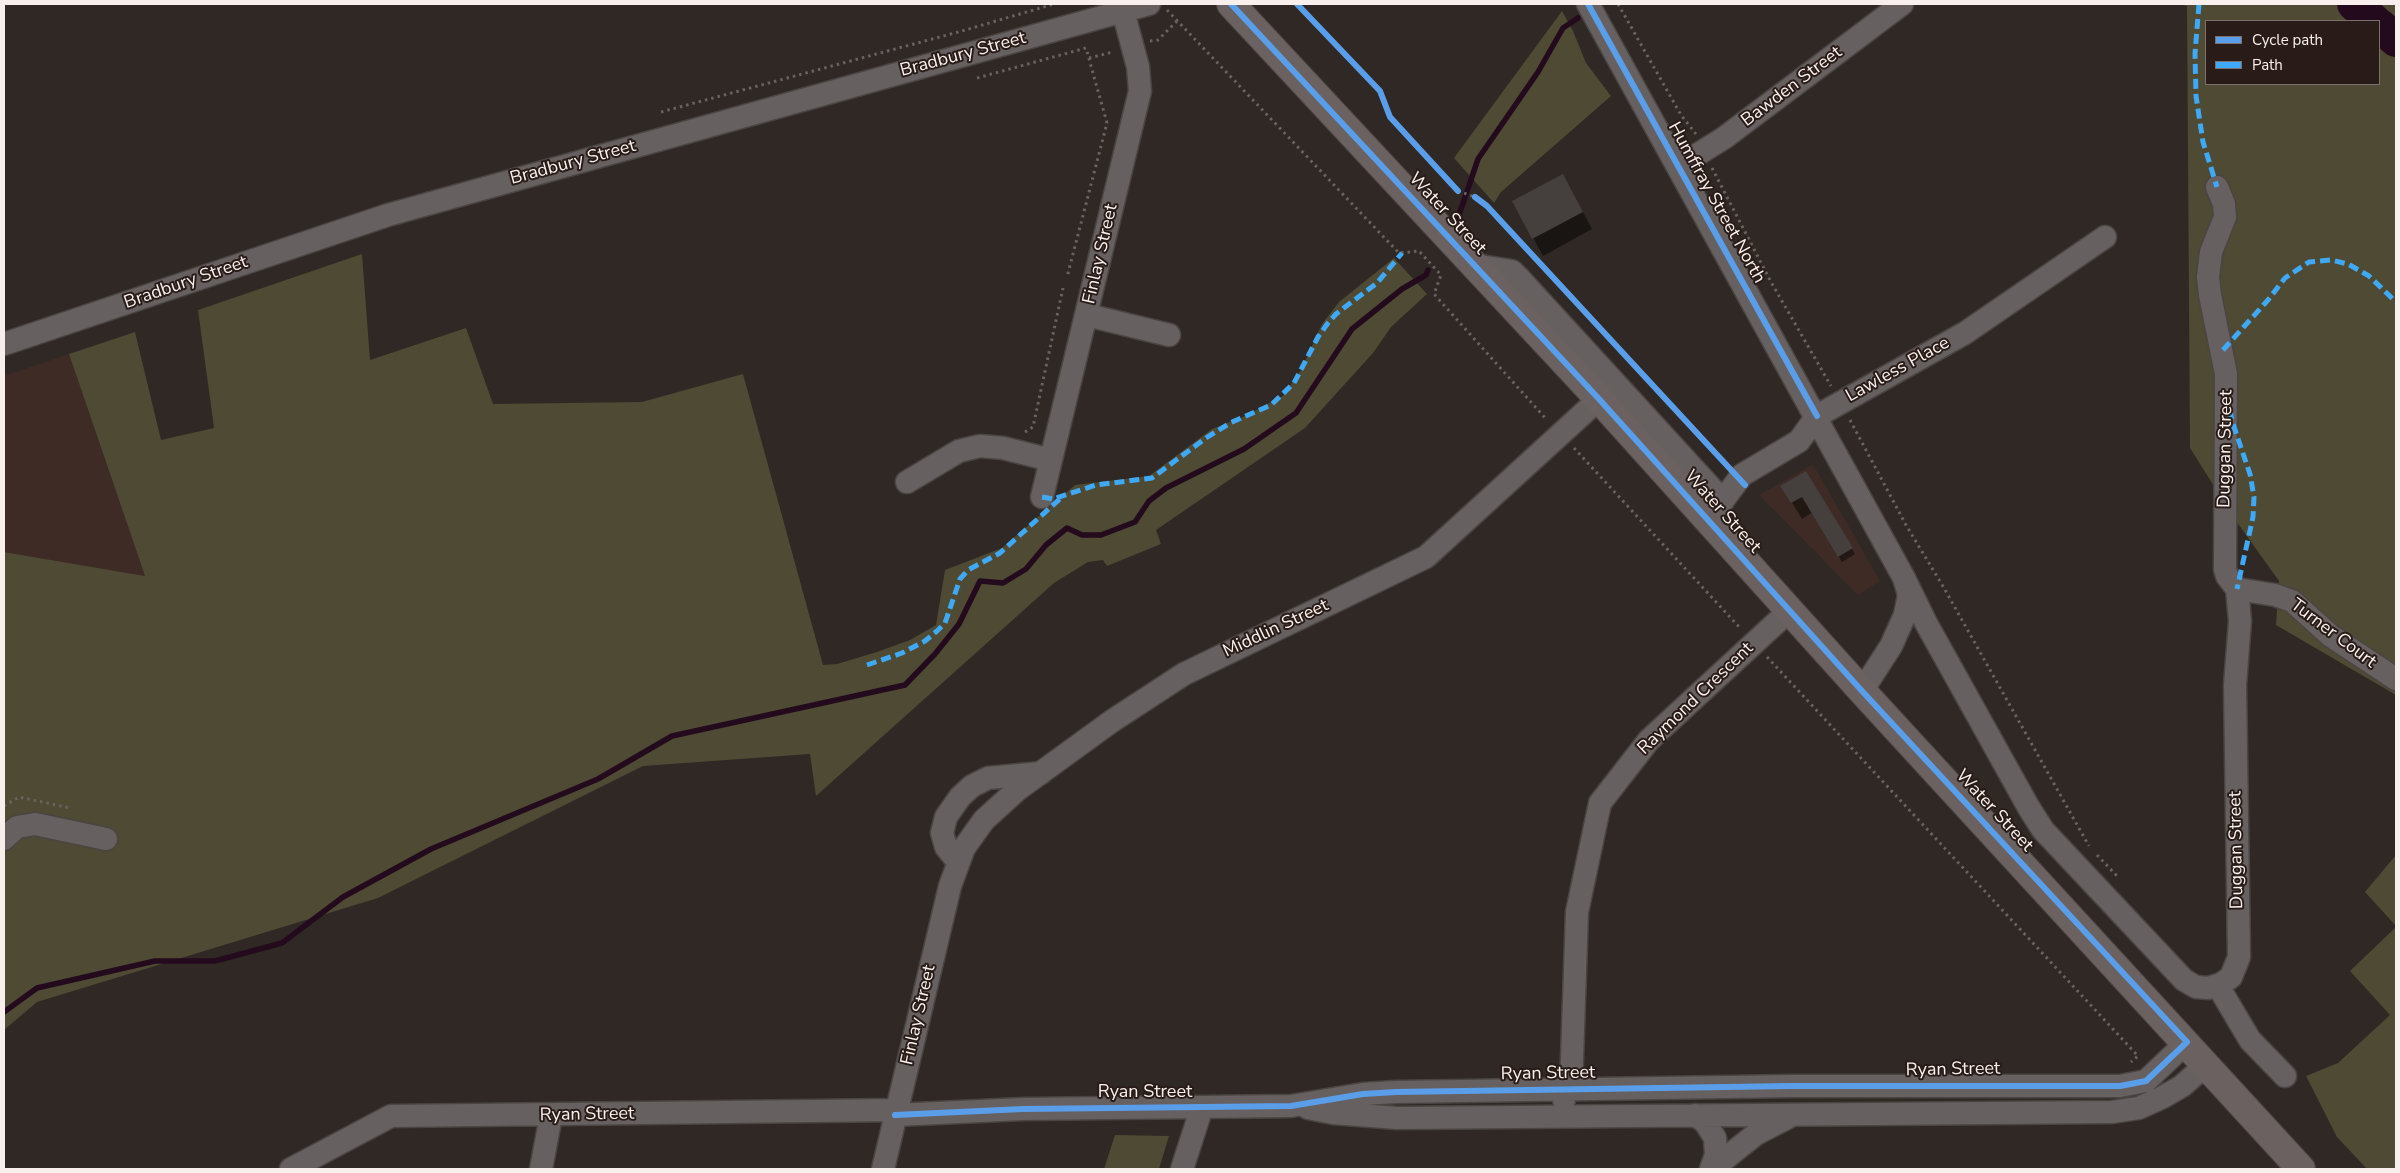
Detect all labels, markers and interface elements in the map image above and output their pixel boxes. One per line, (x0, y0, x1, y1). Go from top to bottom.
legend (2205, 20, 2380, 85)
street label: Bradbury Street (898, 28, 1028, 82)
text: Cycle path (2252, 30, 2323, 50)
street label: Bawden Street (1737, 42, 1847, 132)
text: Path (2252, 55, 2283, 75)
street label: Humffray Street North (1663, 119, 1769, 287)
street label: Bradbury Street (508, 136, 638, 190)
street label: Water Street (1404, 168, 1490, 260)
street label: Finlay Street (1079, 202, 1123, 306)
street label: Bradbury Street (121, 252, 251, 314)
street label: Lawless Place (1842, 333, 1954, 407)
street label: Duggan Street (2214, 390, 2238, 508)
street label: Water Street (1679, 466, 1765, 558)
street label: Middlin Street (1220, 595, 1332, 663)
street label: Turner Court (2286, 595, 2380, 673)
street label: Raymond Crescent (1634, 638, 1758, 760)
street label: Water Street (1951, 765, 2037, 857)
street label: Duggan Street (2225, 791, 2249, 909)
street label: Finlay Street (897, 963, 941, 1067)
street label: Ryan Street (1906, 1058, 2000, 1082)
street label: Ryan Street (1501, 1062, 1595, 1086)
street label: Ryan Street (1098, 1082, 1192, 1104)
street label: Ryan Street (540, 1103, 634, 1127)

